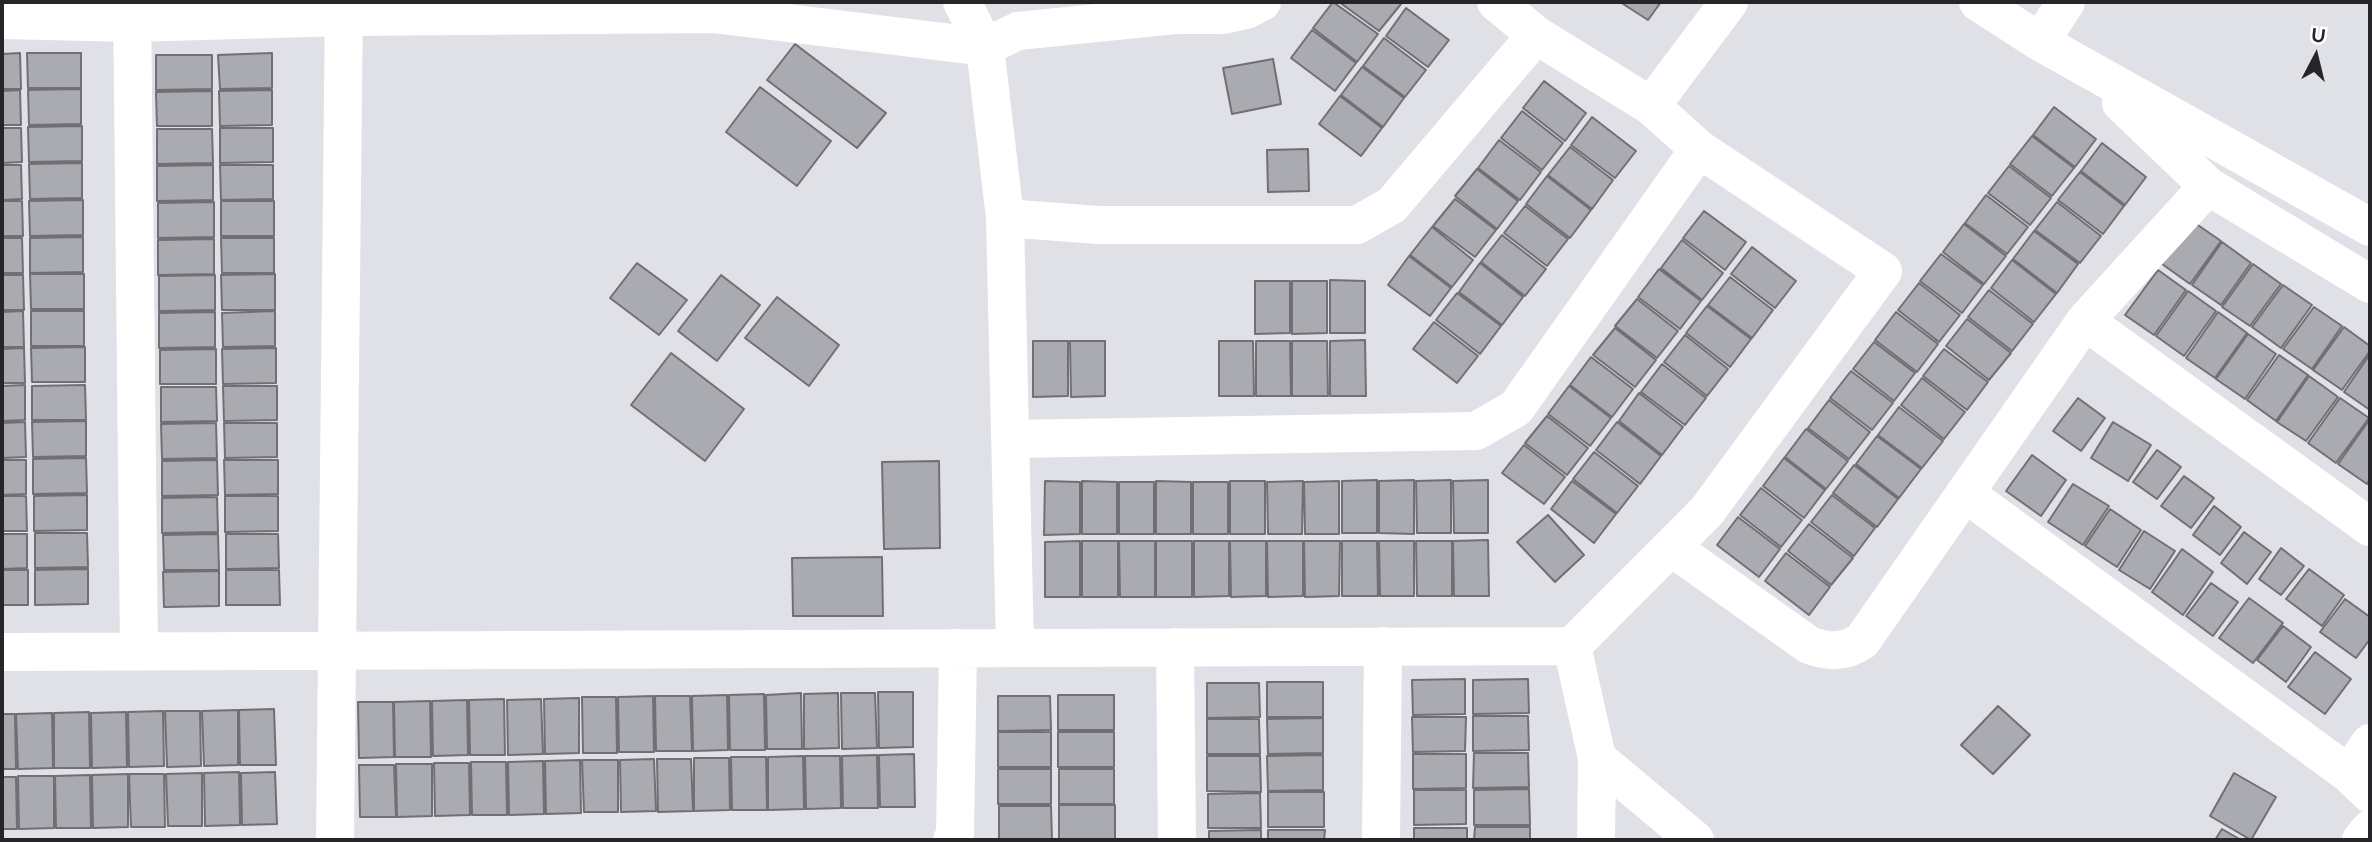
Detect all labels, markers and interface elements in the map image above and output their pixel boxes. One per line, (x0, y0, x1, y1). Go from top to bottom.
north arrow (2281, 21, 2351, 91)
text: U (2310, 23, 2327, 47)

